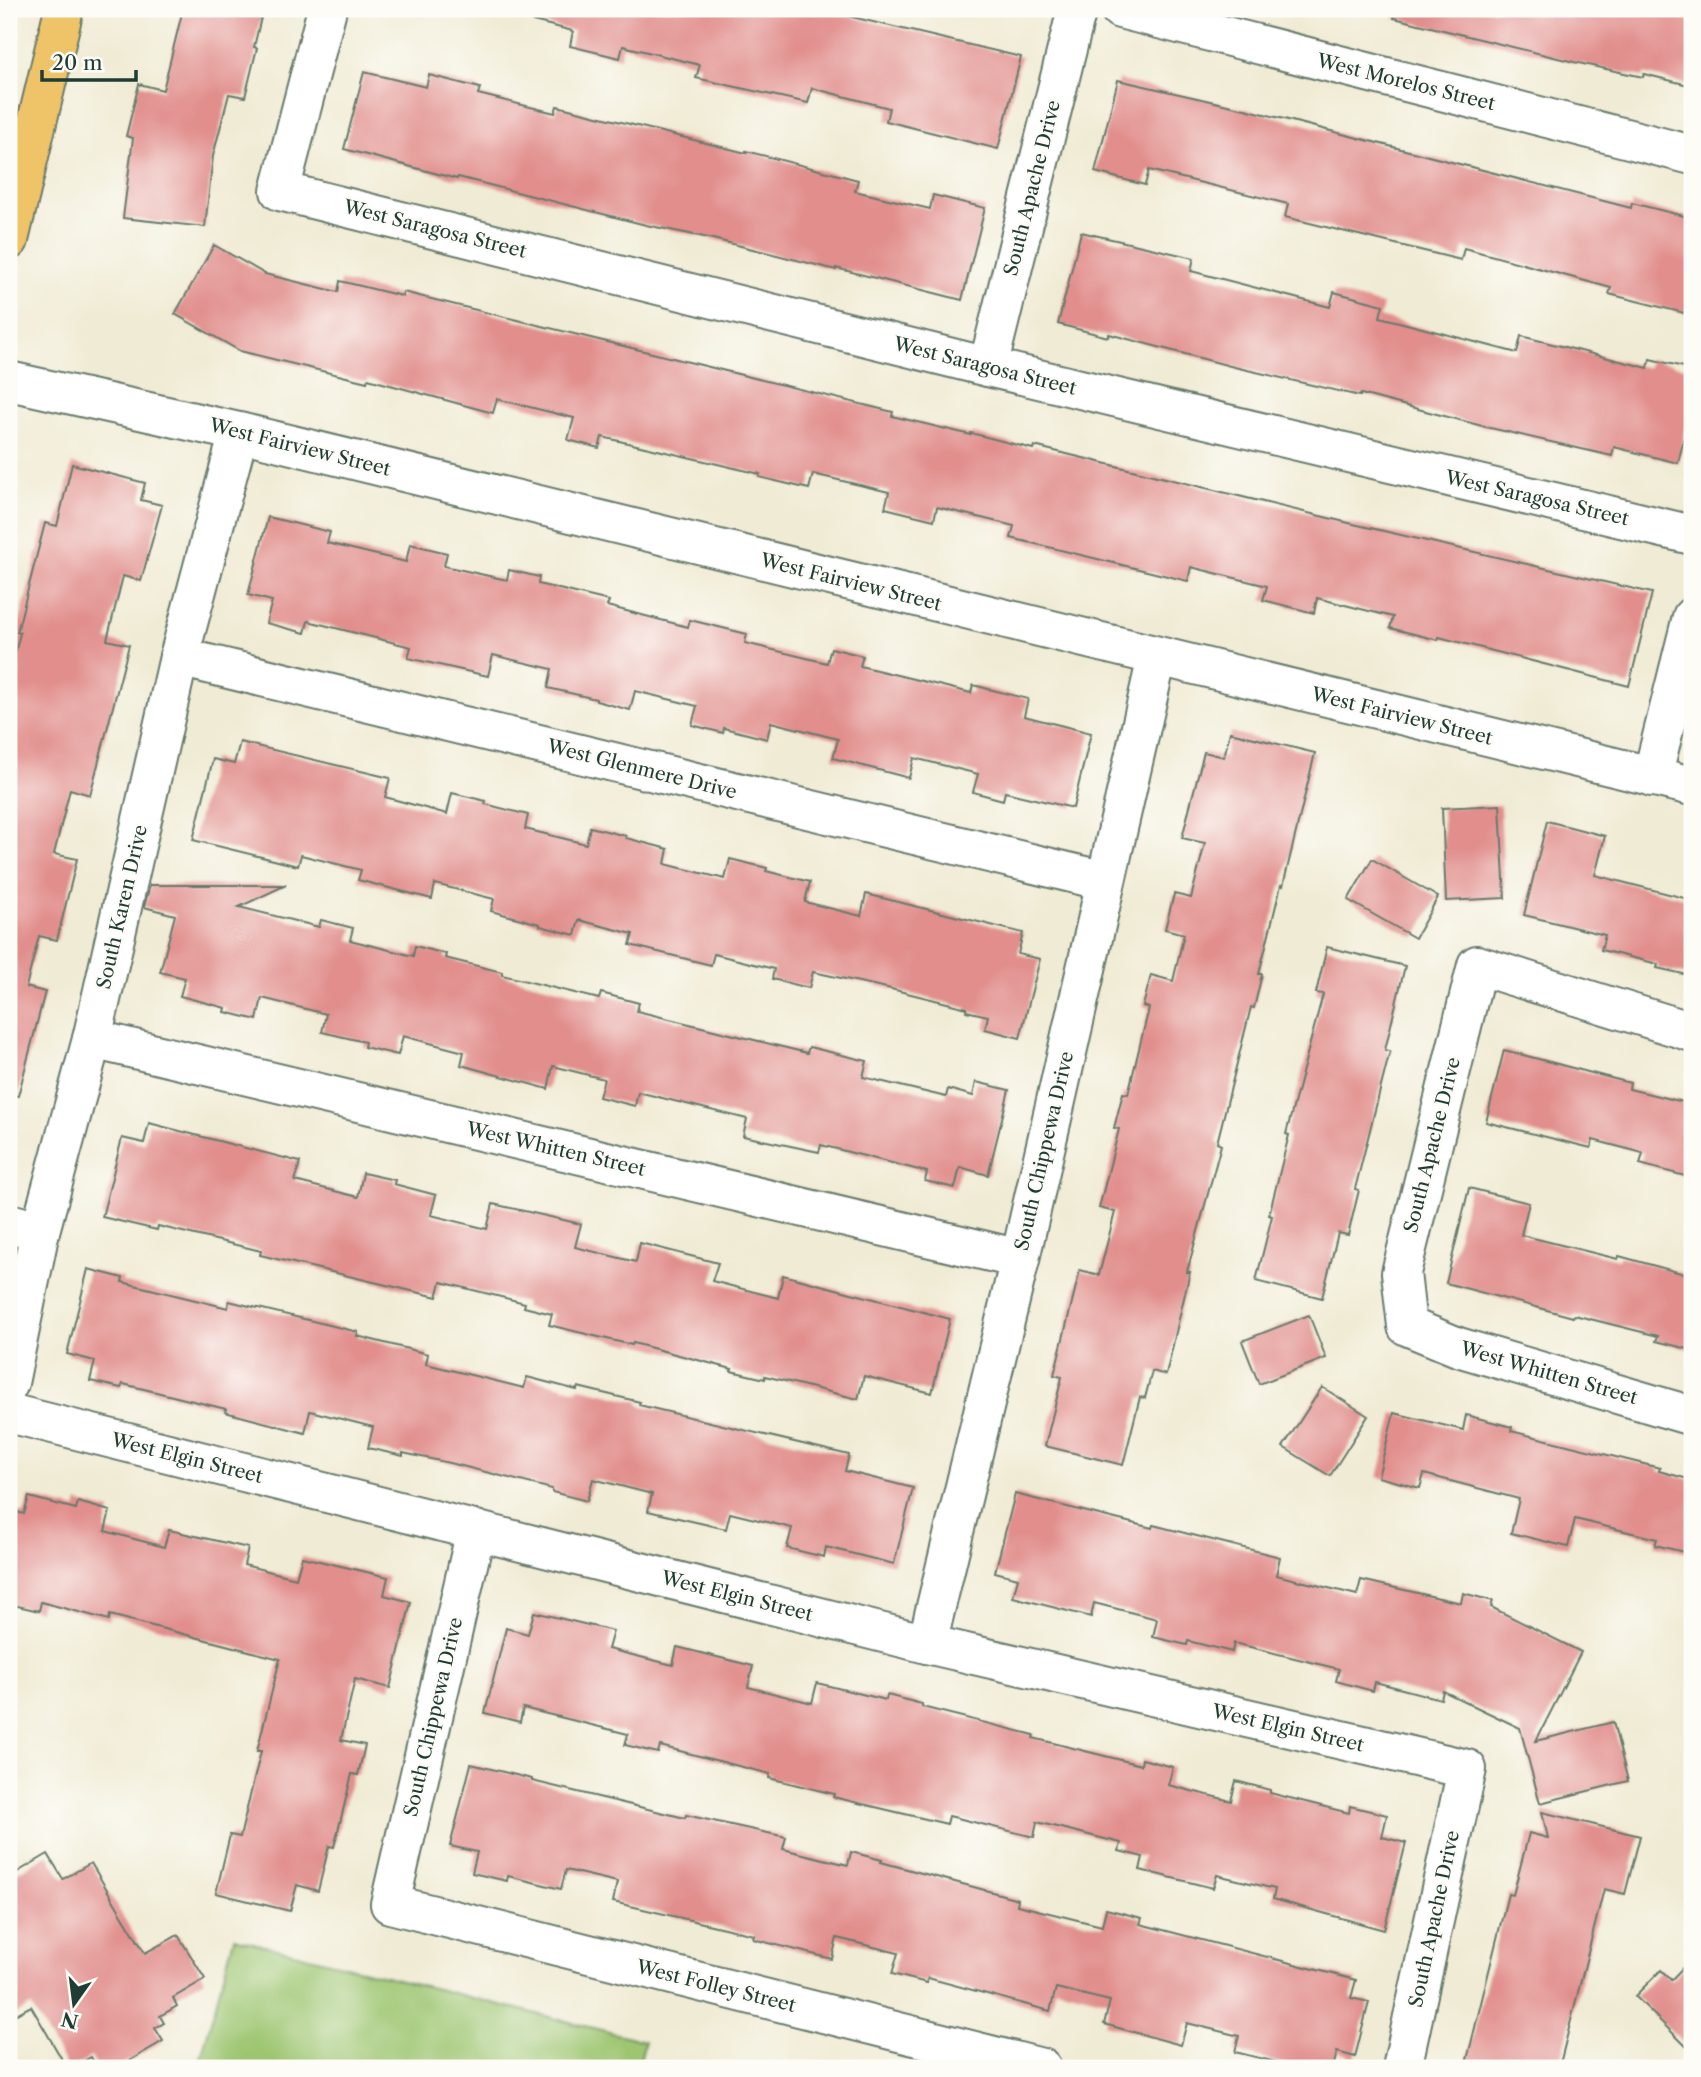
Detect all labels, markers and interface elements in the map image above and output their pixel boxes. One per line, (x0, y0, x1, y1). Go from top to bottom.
scale bar (42, 38, 136, 82)
street label: West Morelos Street (1313, 48, 1498, 115)
text: 20 m (52, 50, 103, 75)
street label: South Apache Drive (999, 98, 1065, 278)
street label: West Saragosa Street (340, 195, 529, 263)
street label: West Saragosa Street (890, 332, 1079, 400)
street label: West Fairview Street (206, 413, 393, 481)
street label: West Saragosa Street (1442, 465, 1631, 530)
street label: West Fairview Street (757, 548, 944, 616)
street label: West Fairview Street (1308, 682, 1495, 750)
street label: West Glenmere Drive (544, 734, 739, 804)
street label: South Karen Drive (92, 823, 152, 991)
street label: South Chippewa Drive (1010, 1049, 1078, 1253)
street label: South Apache Drive (1399, 1055, 1465, 1235)
street label: West Whitten Street (463, 1117, 648, 1181)
street label: West Whitten Street (1457, 1336, 1640, 1409)
street label: West Elgin Street (108, 1428, 265, 1488)
street label: West Elgin Street (658, 1566, 815, 1626)
street label: South Chippewa Drive (399, 1615, 467, 1819)
street label: West Elgin Street (1209, 1699, 1366, 1757)
street label: South Apache Drive (1404, 1828, 1464, 2010)
street label: West Folley Street (633, 1955, 798, 2017)
north arrow (38, 1968, 108, 2038)
text: N (59, 2007, 81, 2033)

